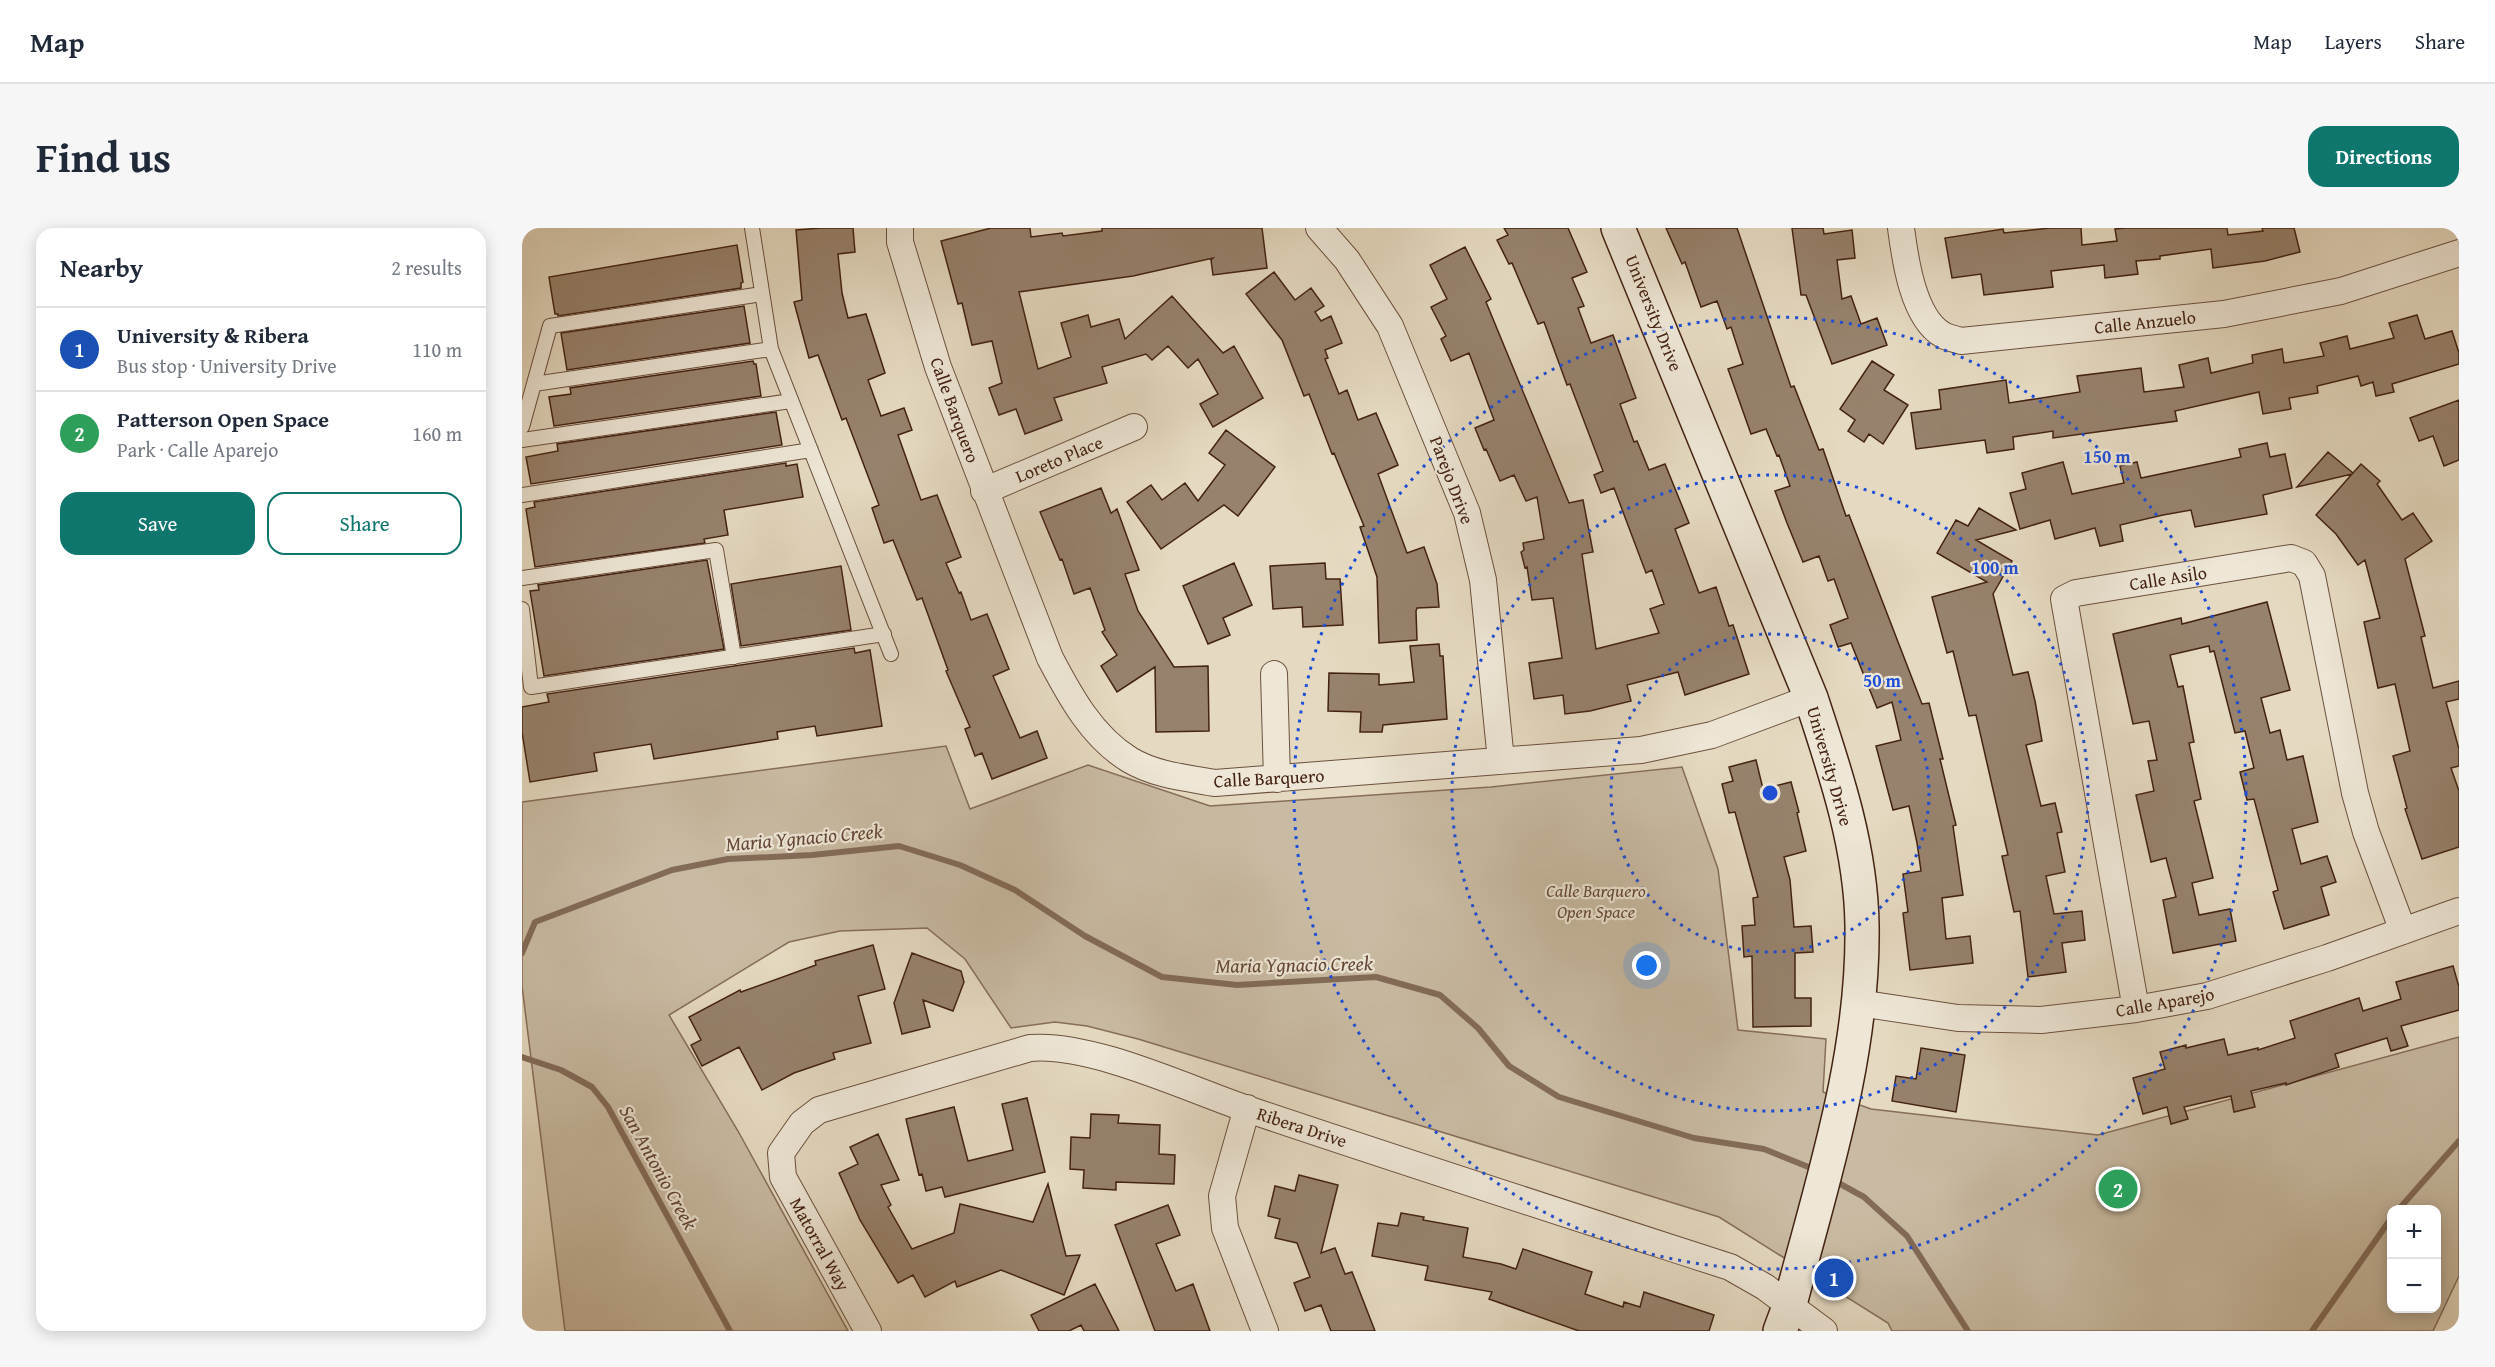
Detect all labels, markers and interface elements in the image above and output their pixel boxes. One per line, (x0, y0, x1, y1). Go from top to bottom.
text: Map (30, 21, 84, 62)
text: Map (2253, 26, 2292, 57)
text: Layers (2325, 26, 2382, 57)
text: Share (2415, 26, 2465, 57)
text: Find us (36, 126, 171, 187)
button: Directions (2308, 126, 2459, 187)
text: Nearby (60, 248, 143, 287)
street label: University Drive (1618, 251, 1690, 375)
text: 2 results (391, 253, 462, 282)
street label: Calle Anzuelo (2093, 303, 2197, 341)
text: University & Ribera (117, 319, 309, 351)
text: 1 (74, 335, 85, 364)
text: 110 m (412, 335, 462, 364)
text: Bus stop · University Drive (117, 351, 337, 380)
street label: Calle Barquero (923, 353, 987, 467)
text: Patterson Open Space (117, 403, 329, 435)
text: 2 (74, 419, 85, 448)
text: 160 m (412, 419, 462, 448)
street label: Loreto Place (1011, 428, 1107, 490)
street label: Parejo Drive (1423, 432, 1481, 528)
text: Park · Calle Aparejo (117, 435, 278, 464)
text: 150 m (2083, 443, 2131, 470)
button: Save (60, 492, 255, 555)
button: Share (267, 492, 462, 555)
text: 100 m (1971, 554, 2019, 581)
street label: Calle Asilo (2127, 559, 2209, 597)
text: 50 m (1863, 667, 1902, 694)
street label: University Drive (1800, 703, 1860, 829)
street label: Calle Barquero (1213, 762, 1325, 794)
centre of rings (1760, 783, 1780, 803)
water label: Maria Ygnacio Creek (724, 816, 885, 858)
park label: Calle Barquero Open Space (1546, 877, 1646, 925)
water label: Maria Ygnacio Creek (1215, 948, 1374, 980)
your location (1632, 951, 1661, 980)
street label: Calle Aparejo (2114, 980, 2216, 1024)
water label: San Antonio Creek (613, 1099, 706, 1235)
street label: Ribera Drive (1253, 1100, 1351, 1154)
pin: 2 (2098, 1166, 2138, 1212)
street label: Matorral Way (783, 1192, 857, 1296)
map controls (2387, 1205, 2441, 1313)
button: + (2387, 1205, 2441, 1259)
pin: 1 (1814, 1256, 1854, 1300)
button: − (2387, 1259, 2441, 1313)

